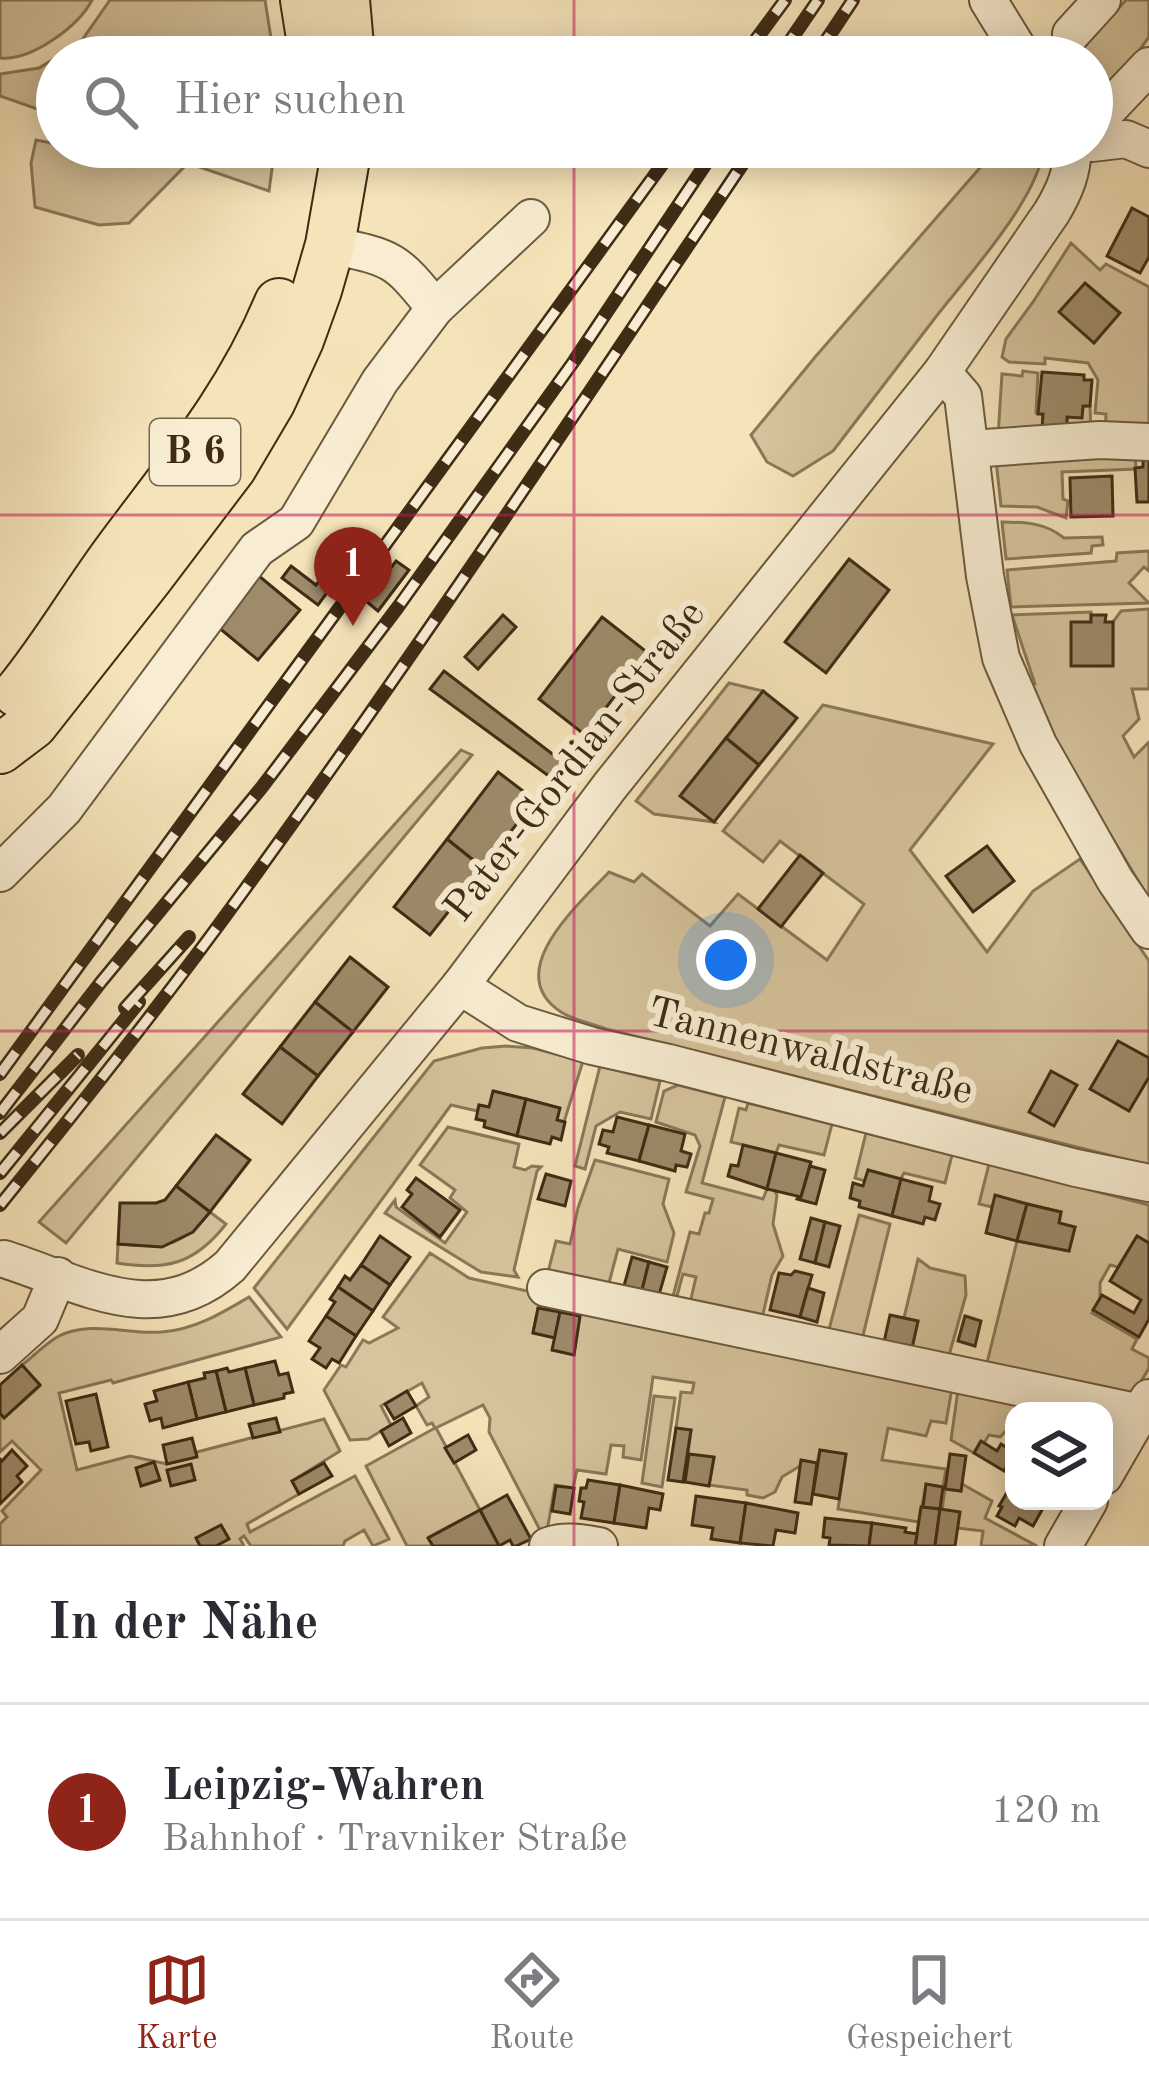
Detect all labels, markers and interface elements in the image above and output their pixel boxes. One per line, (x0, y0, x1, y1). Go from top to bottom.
search box (36, 36, 1113, 168)
icon: search (78, 69, 144, 135)
text: Hier suchen (174, 79, 406, 124)
road number: B 6 (150, 419, 240, 485)
pin: 1 (314, 527, 392, 626)
street label: Pater-Gordian-Straße (438, 593, 714, 931)
your location (696, 930, 756, 990)
street label: Tannenwaldstraße (643, 992, 977, 1114)
map controls (1005, 1402, 1113, 1510)
button: layers (1005, 1402, 1113, 1510)
text: In der Nähe (48, 1599, 319, 1650)
text: Leipzig-Wahren (162, 1765, 485, 1810)
text: 1 (76, 1792, 98, 1831)
text: 120 m (991, 1792, 1101, 1831)
text: Bahnhof · Travniker Straße (162, 1820, 627, 1859)
tab: Karte (136, 1947, 218, 2060)
tab: Route (490, 1947, 574, 2060)
tab: Gespeichert (846, 1947, 1013, 2060)

